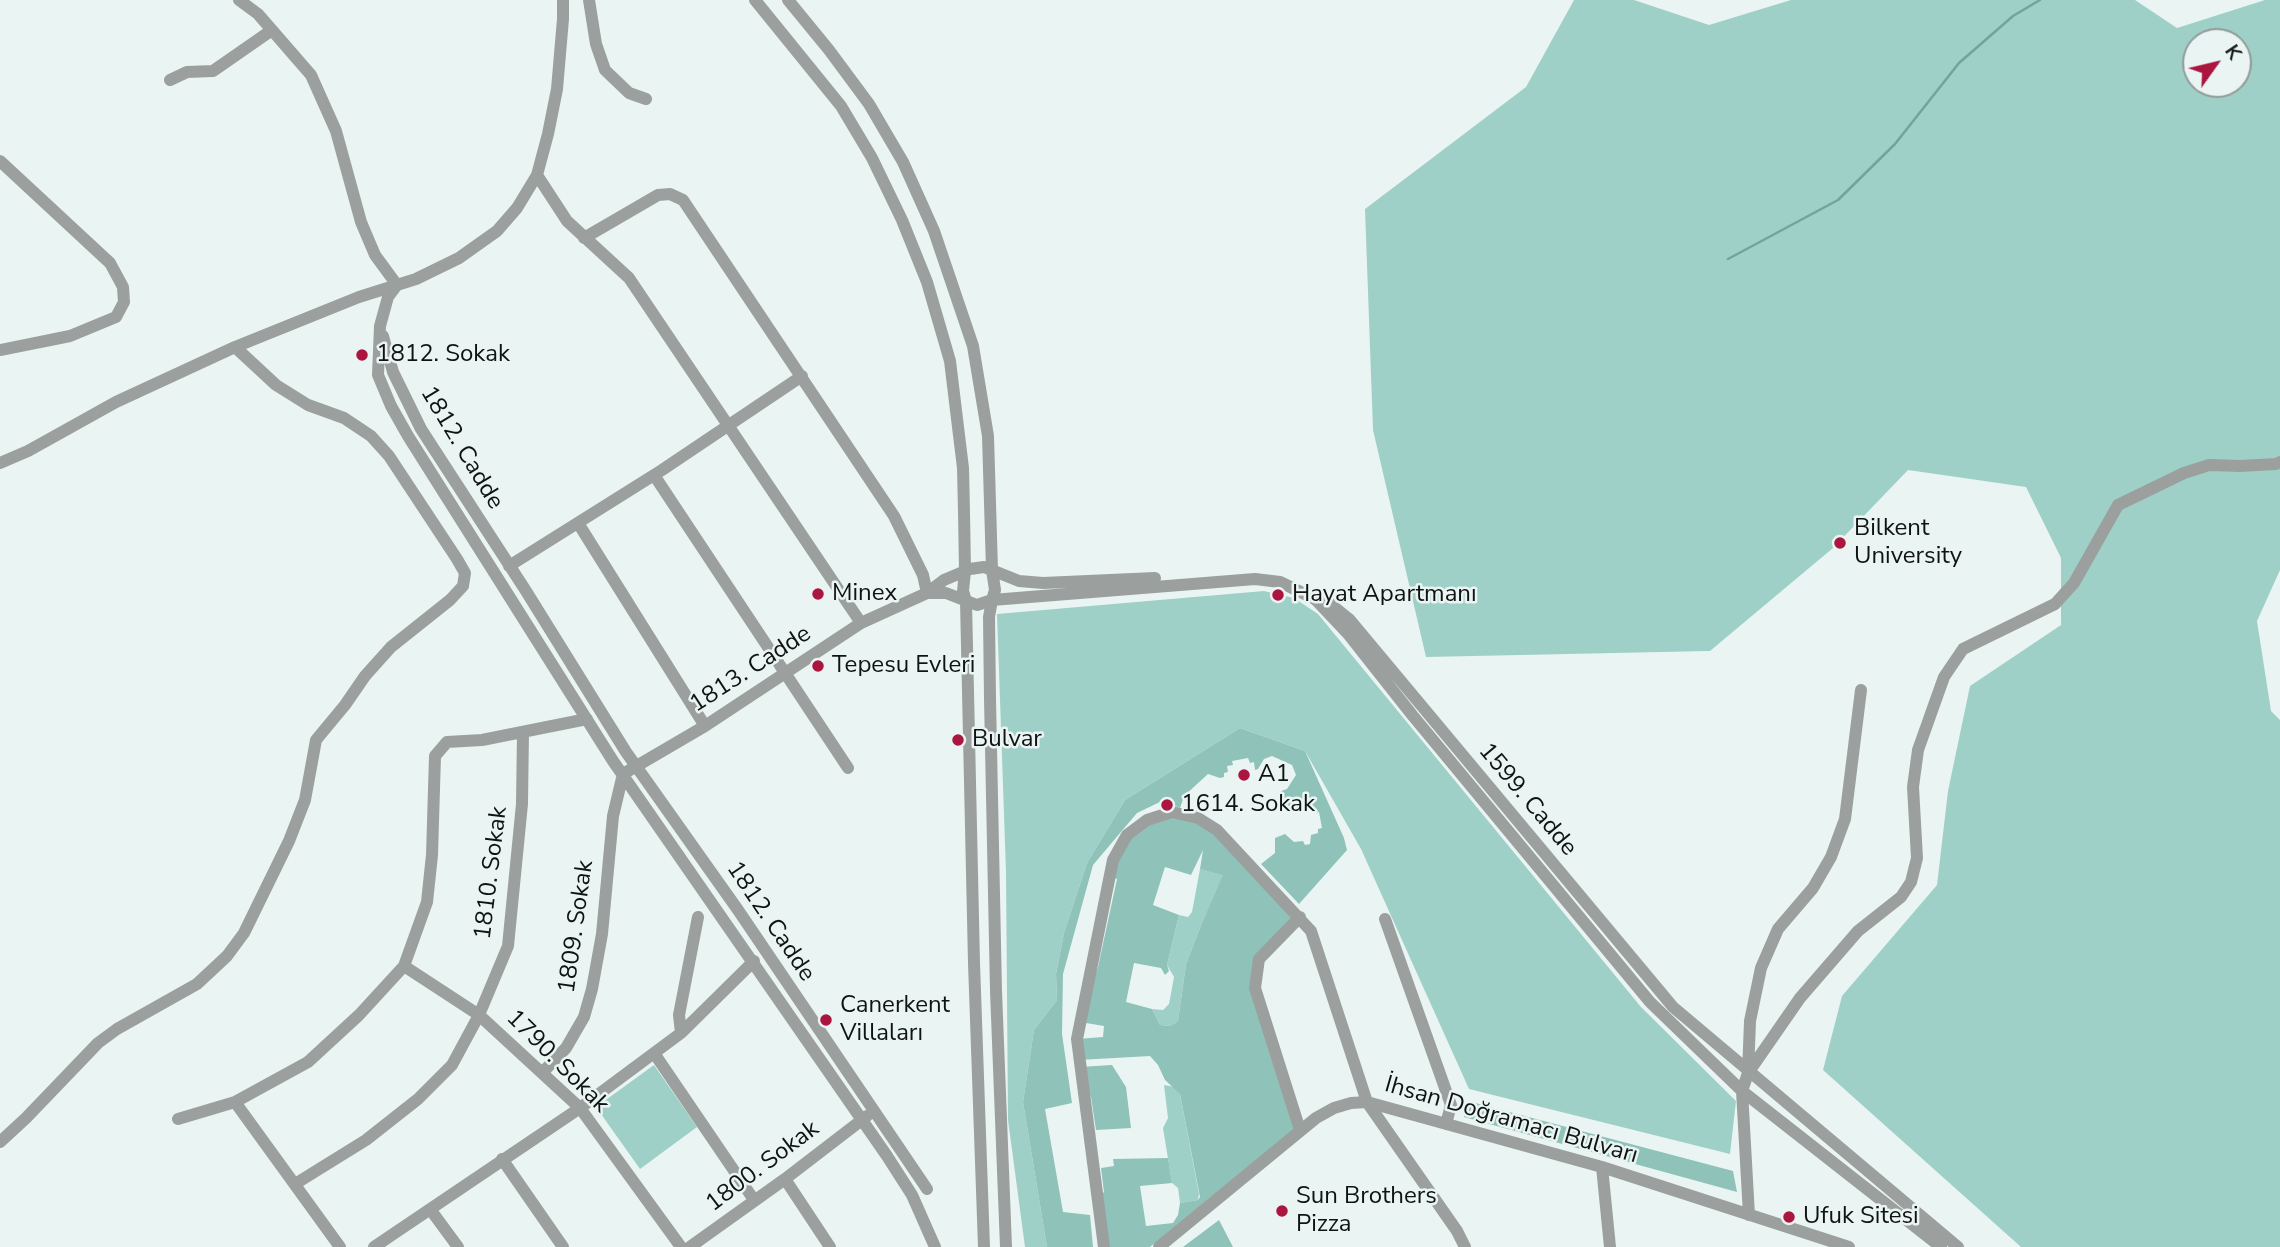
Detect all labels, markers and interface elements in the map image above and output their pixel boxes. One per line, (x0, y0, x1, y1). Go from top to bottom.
north arrow (2182, 28, 2252, 98)
text: K (2218, 40, 2247, 65)
place label: 1812. Sokak (376, 341, 510, 369)
marker: 1812. Sokak (354, 347, 370, 363)
street label: 1812. Cadde (413, 381, 509, 515)
place label: Bilkent University (1854, 515, 1962, 571)
marker: Bilkent University (1832, 535, 1848, 551)
place label: Minex (832, 580, 897, 608)
place label: Hayat Apartmanı (1292, 581, 1477, 609)
marker: Minex (810, 586, 826, 602)
marker: Hayat Apartmanı (1270, 587, 1286, 603)
street label: 1813. Cadde (685, 620, 817, 720)
place label: Tepesu Evleri (832, 652, 975, 680)
marker: Tepesu Evleri (810, 658, 826, 674)
place label: Bulvar (972, 726, 1042, 754)
marker: Bulvar (950, 732, 966, 748)
street label: 1599. Cadde (1471, 738, 1583, 862)
place label: A1 (1258, 761, 1290, 789)
marker: A1 (1236, 767, 1252, 783)
place label: 1614. Sokak (1181, 791, 1315, 819)
marker: 1614. Sokak (1159, 797, 1175, 813)
street label: 1810. Sokak (470, 805, 514, 941)
street label: 1812. Cadde (719, 857, 821, 987)
street label: 1809. Sokak (553, 859, 601, 995)
place label: Canerkent Villaları (840, 992, 950, 1048)
street label: 1790. Sokak (499, 1004, 615, 1120)
marker: Canerkent Villaları (818, 1012, 834, 1028)
street label: İhsan Doğramacı Bulvarı (1381, 1071, 1641, 1171)
street label: 1800. Sokak (701, 1115, 825, 1219)
place label: Sun Brothers Pizza (1296, 1183, 1437, 1239)
marker: Sun Brothers Pizza (1274, 1203, 1290, 1219)
place label: Ufuk Sitesi (1803, 1203, 1919, 1231)
marker: Ufuk Sitesi (1781, 1209, 1797, 1225)

